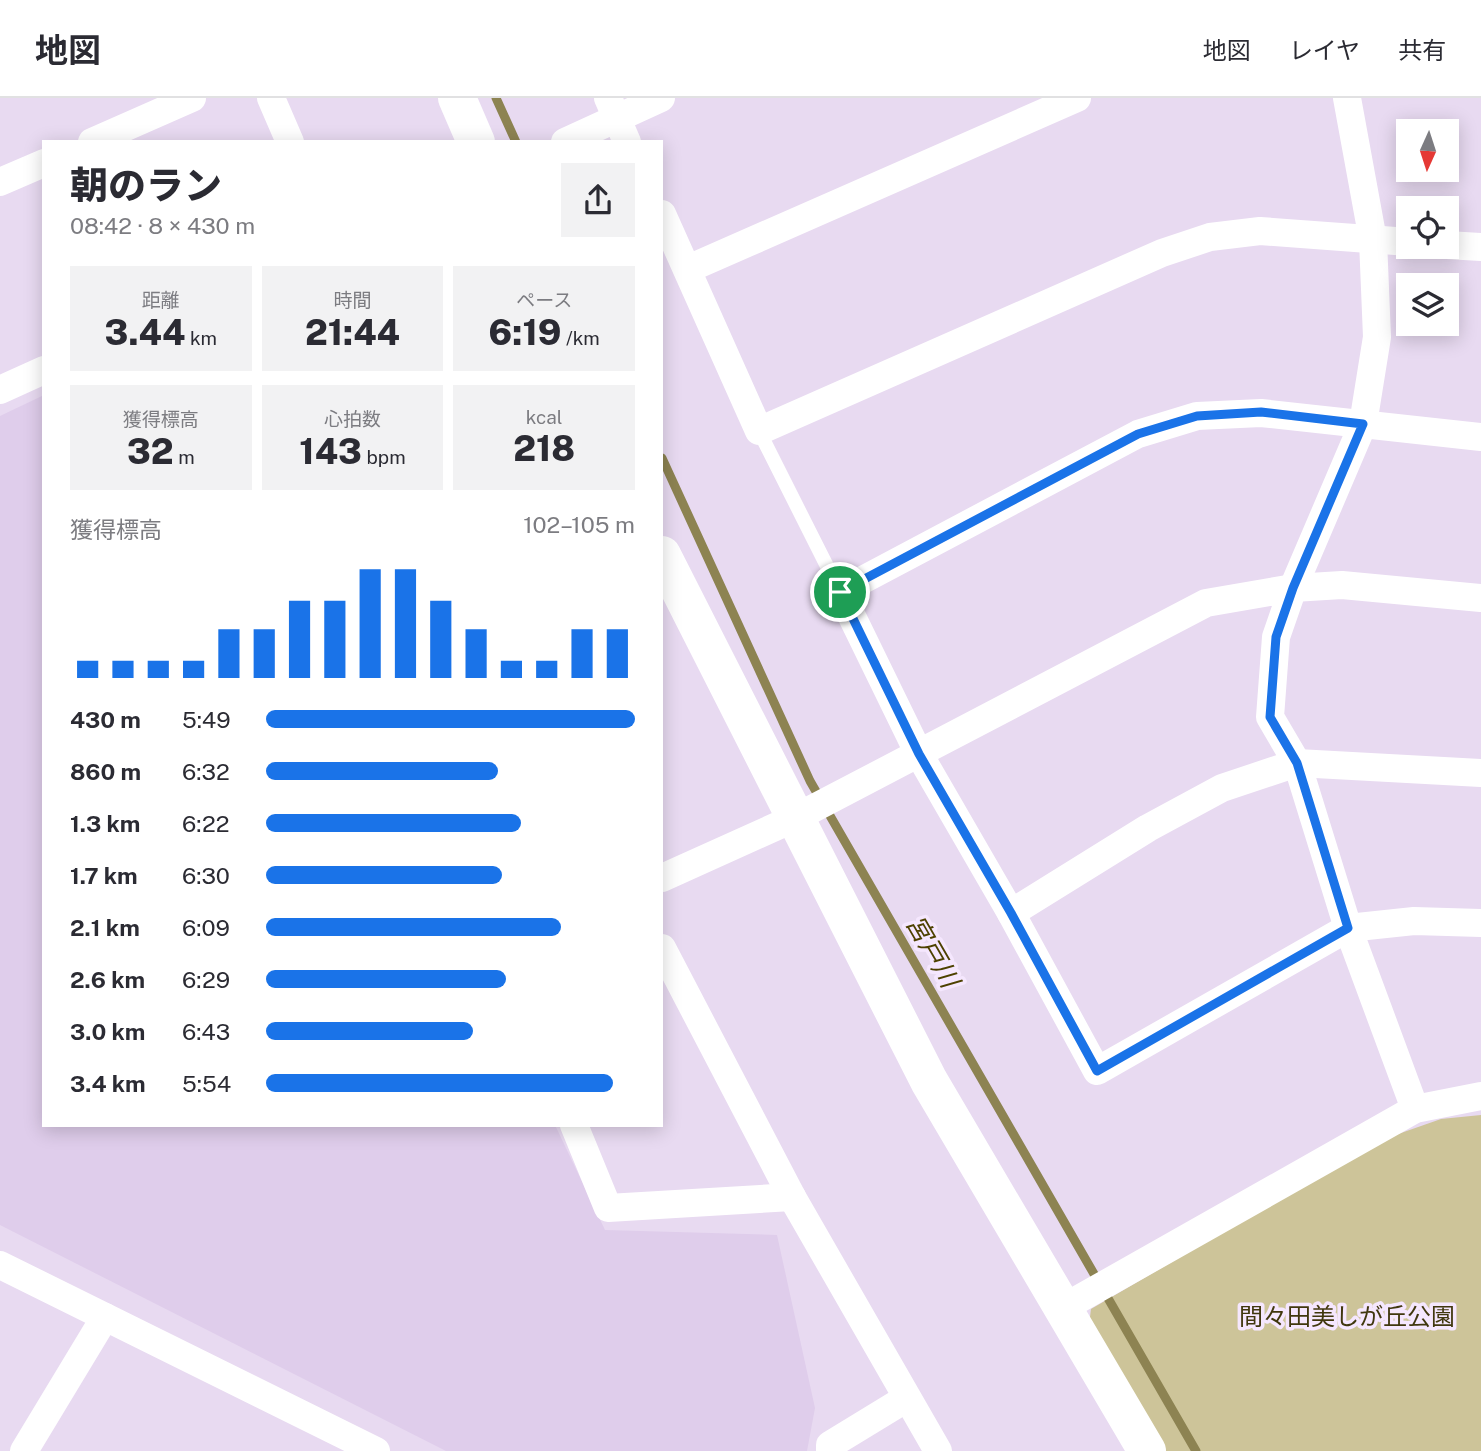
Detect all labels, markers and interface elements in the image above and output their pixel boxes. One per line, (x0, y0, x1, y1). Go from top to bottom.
text: 地図 (35, 31, 101, 69)
text: 地図 (1203, 36, 1251, 64)
text: レイヤ (1289, 36, 1360, 64)
text: 共有 (1398, 36, 1446, 64)
north arrow (1396, 119, 1460, 182)
map controls (1396, 119, 1459, 336)
text: 朝のラン (70, 163, 222, 208)
button: share (561, 163, 635, 237)
button: locate (1396, 196, 1459, 259)
text: 08:42 · 8 × 430 m (70, 212, 255, 239)
button: layers (1396, 273, 1459, 336)
text: 距離 (142, 289, 180, 311)
text: 時間 (333, 289, 372, 311)
text: ペース (516, 289, 572, 311)
text: 3.44 (105, 312, 185, 353)
text: 21:44 (305, 312, 400, 353)
text: 6:19 (489, 312, 561, 353)
text: km (185, 327, 217, 349)
text: /km (561, 327, 600, 349)
text: kcal (526, 406, 563, 428)
text: 獲得標高 (123, 408, 199, 430)
text: 心拍数 (324, 408, 381, 430)
text: 218 (513, 428, 575, 469)
text: 32 (127, 431, 174, 472)
text: 143 (299, 431, 362, 472)
text: m (174, 446, 195, 468)
text: bpm (362, 446, 406, 468)
text: 102–105 m (523, 511, 635, 538)
text: 獲得標高 (70, 516, 162, 543)
pin (810, 562, 870, 622)
icon: arrive (821, 573, 859, 611)
text: 430 m (70, 706, 141, 733)
text: 5:49 (182, 706, 231, 733)
text: 860 m (70, 758, 141, 785)
text: 6:32 (182, 758, 230, 785)
text: 1.3 km (70, 810, 140, 837)
text: 6:22 (182, 810, 229, 837)
text: 1.7 km (70, 862, 138, 889)
text: 6:30 (182, 862, 230, 889)
water label: 宮戸川 (900, 909, 967, 995)
text: 2.1 km (70, 914, 140, 941)
text: 6:09 (182, 914, 230, 941)
text: 2.6 km (70, 966, 145, 993)
text: 6:29 (182, 966, 230, 993)
text: 3.0 km (70, 1018, 145, 1045)
text: 6:43 (182, 1018, 230, 1045)
text: 3.4 km (70, 1070, 146, 1097)
text: 5:54 (182, 1070, 231, 1097)
park label: 間々田美しが丘公園 (1239, 1302, 1455, 1330)

